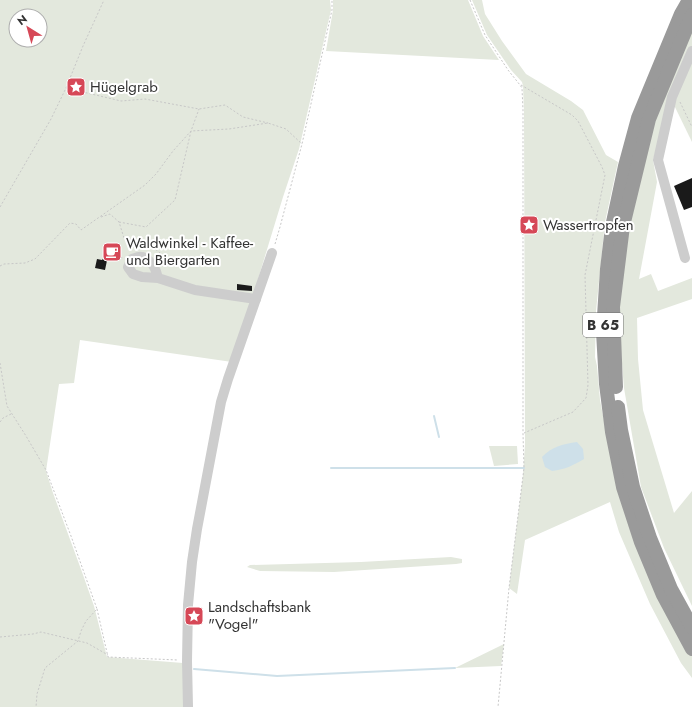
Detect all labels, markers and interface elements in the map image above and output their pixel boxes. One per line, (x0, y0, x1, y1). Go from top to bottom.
north arrow (8, 8, 48, 48)
text: N (14, 11, 30, 29)
place icon: Hügelgrab (65, 76, 87, 98)
place label: Hügelgrab (90, 76, 158, 98)
place icon: Wassertropfen (518, 214, 540, 236)
place label: Wassertropfen (543, 214, 634, 236)
place label: Waldwinkel - Kaffee- und Biergarten (126, 232, 254, 271)
cafe icon: Waldwinkel - Kaffee- und Biergarten (101, 241, 123, 263)
road number: B 65 (583, 313, 623, 337)
place label: Landschaftsbank "Vogel" (208, 596, 311, 635)
place icon: Landschaftsbank "Vogel" (183, 605, 205, 627)

